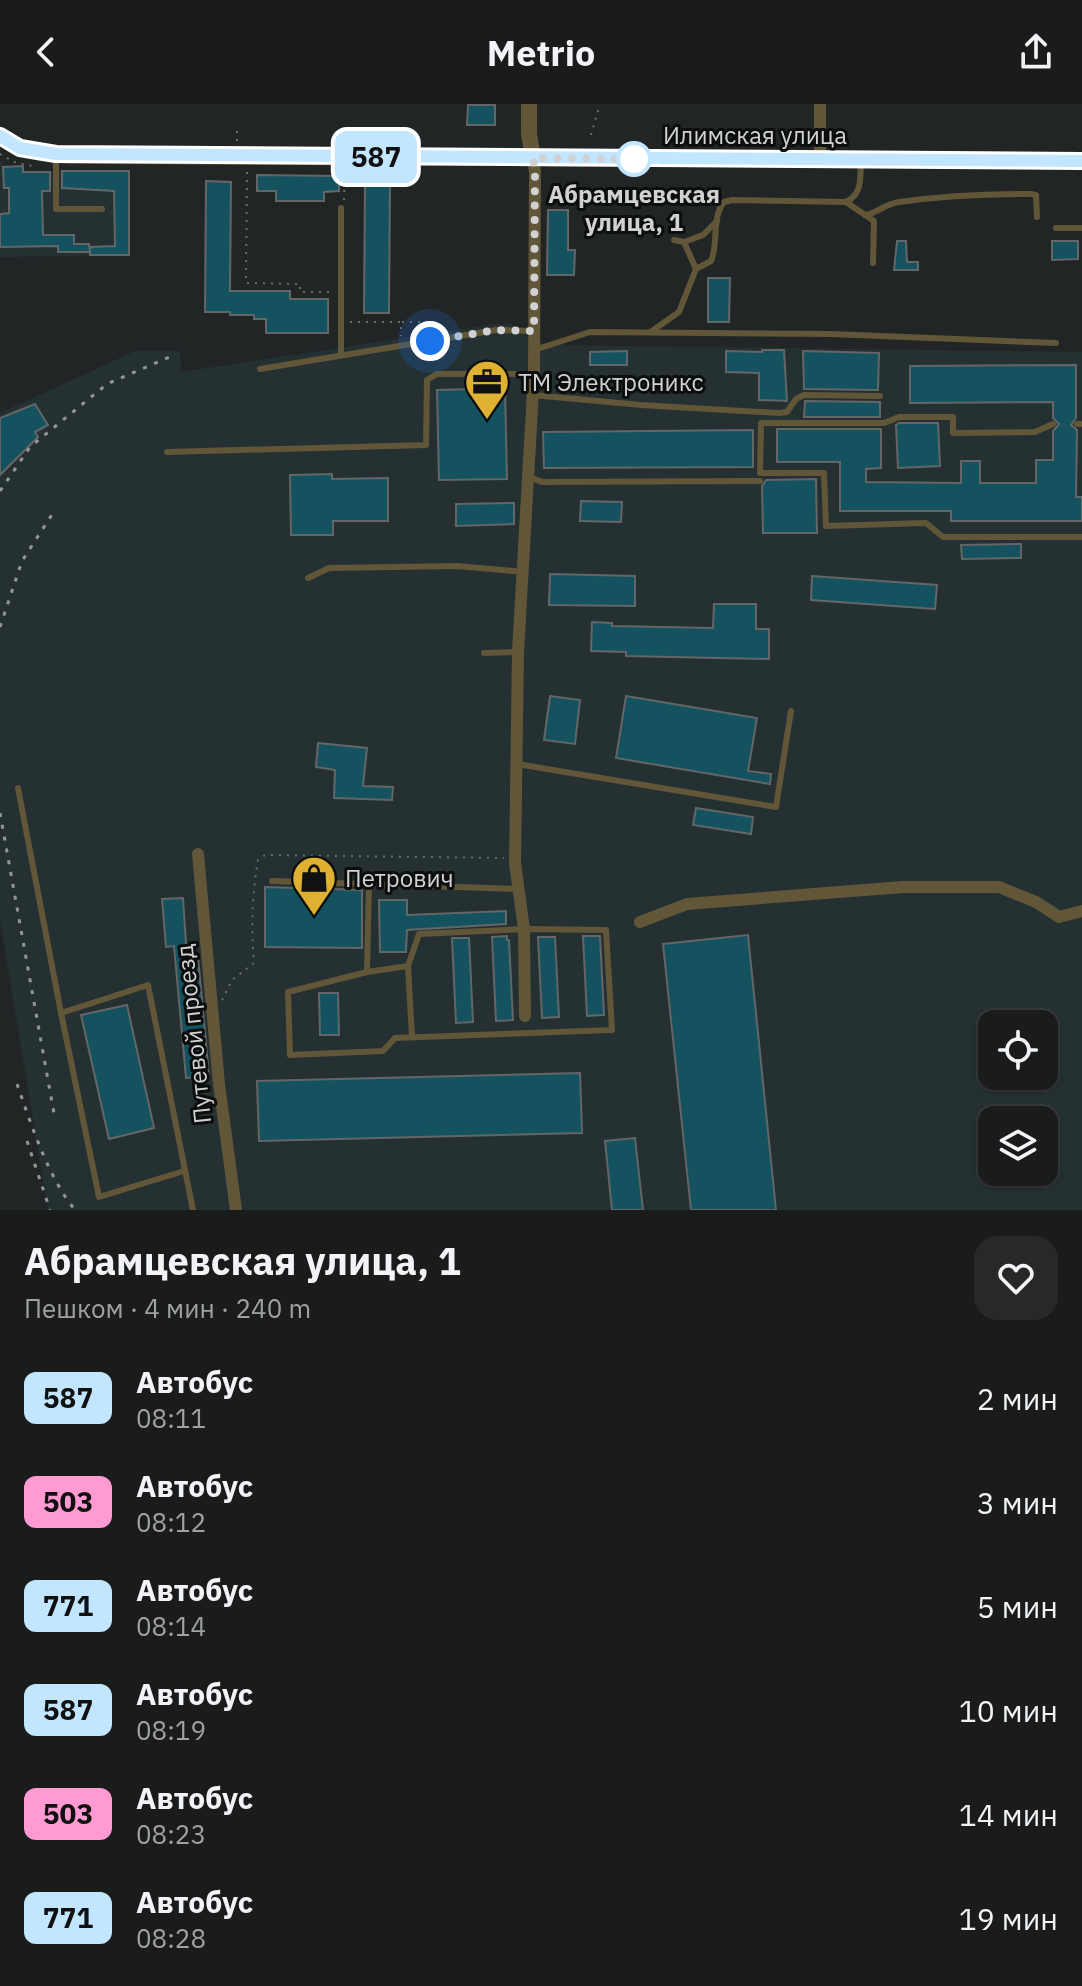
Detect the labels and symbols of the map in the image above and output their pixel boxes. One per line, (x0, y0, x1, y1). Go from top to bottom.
street label: Илимская улица (663, 119, 847, 151)
line badge: 587 (330, 131, 422, 183)
marker: Абрамцевская улица, 1 (617, 142, 651, 176)
place label: Абрамцевская улица, 1 (548, 178, 720, 238)
your location (410, 321, 450, 361)
office icon: ТМ Электроникс (463, 358, 511, 421)
place label: ТМ Электроникс (518, 366, 704, 398)
shop icon: Петрович (290, 854, 338, 917)
place label: Петрович (345, 862, 454, 894)
street label: Путевой проезд (168, 943, 218, 1125)

